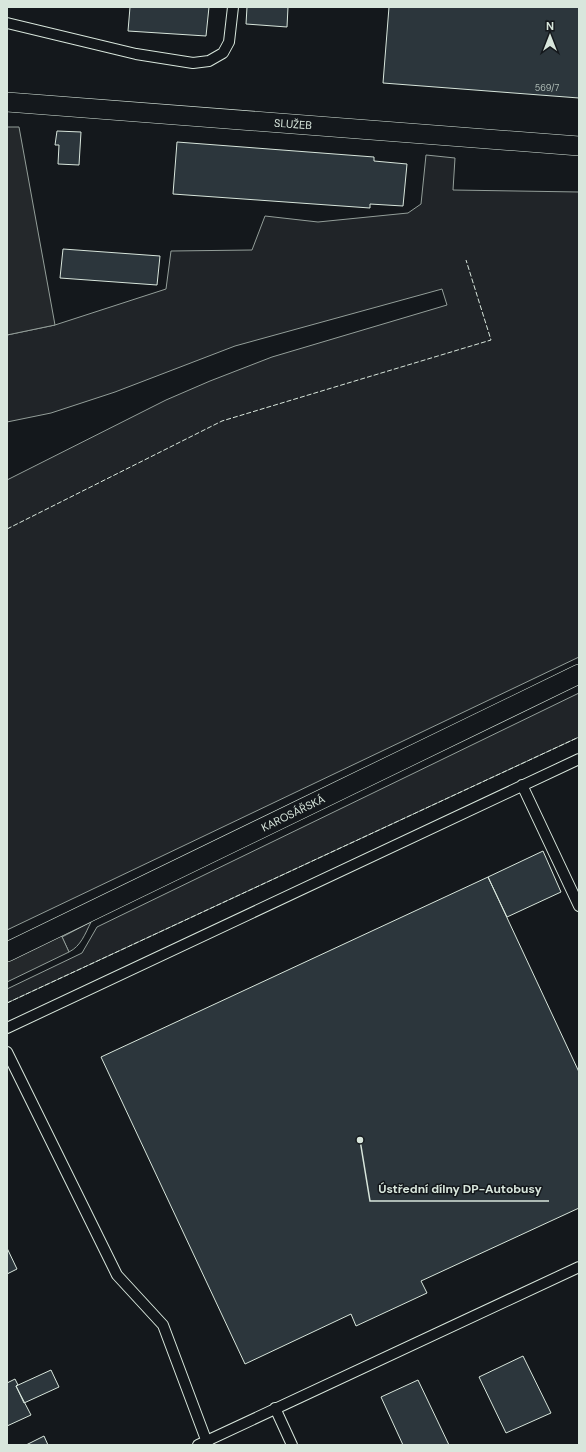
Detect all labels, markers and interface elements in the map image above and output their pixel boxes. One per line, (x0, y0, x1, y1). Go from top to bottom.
north arrow (530, 16, 570, 56)
text: N (546, 19, 554, 33)
house number: 569/7 (535, 82, 559, 94)
street label: SLUŽEB (274, 116, 313, 132)
street label: KAROSÁŘSKÁ (259, 792, 327, 834)
callout: Ústřední dílny DP-Autobusy (370, 1177, 549, 1201)
text: Ústřední dílny DP-Autobusy (378, 1181, 543, 1197)

